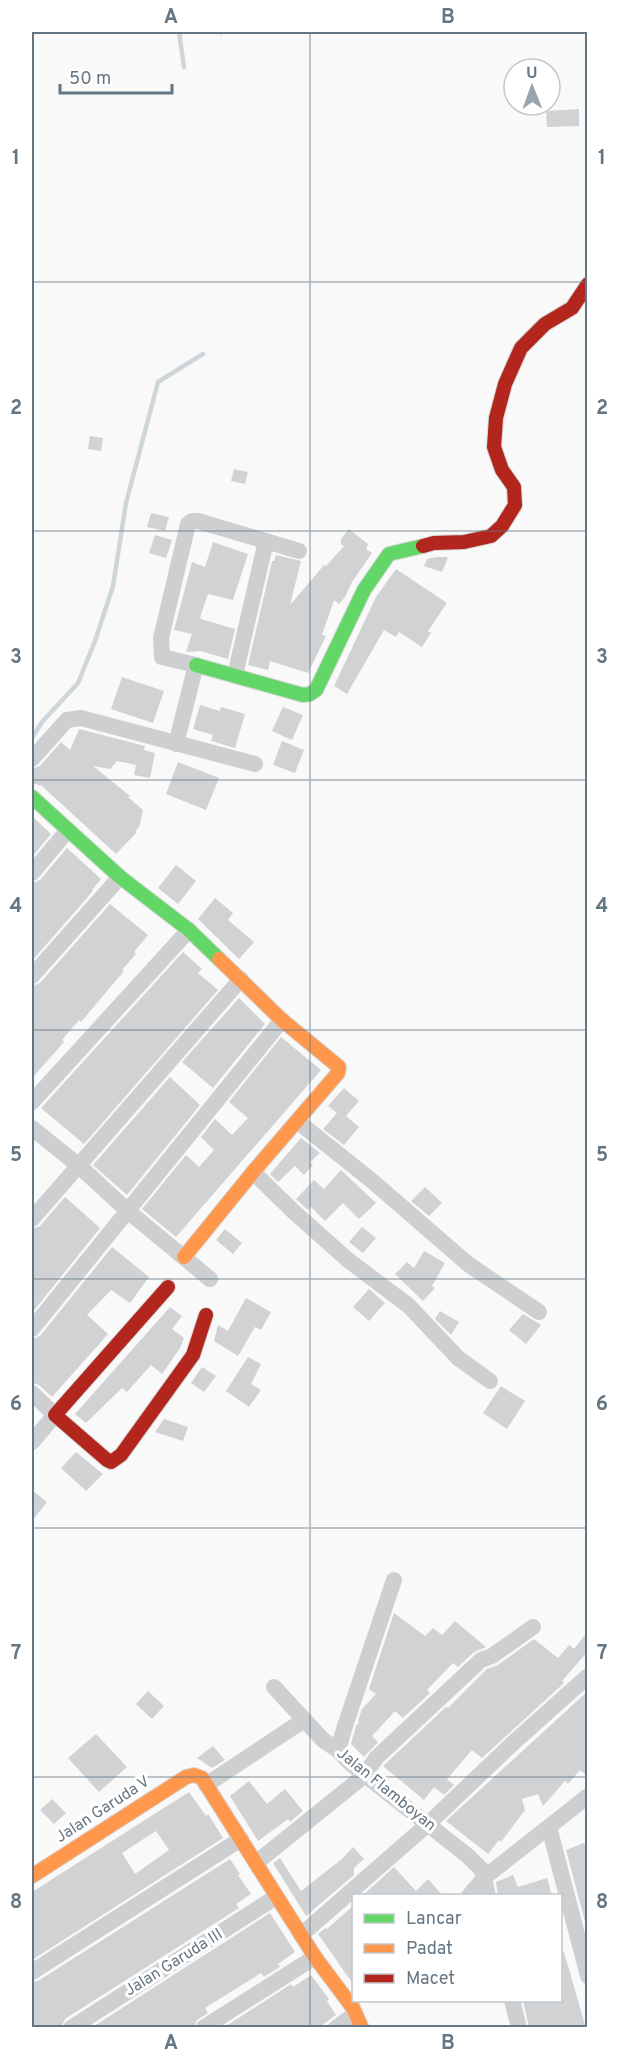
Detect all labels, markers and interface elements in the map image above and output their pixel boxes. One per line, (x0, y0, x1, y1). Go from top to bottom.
text: A (164, 5, 178, 31)
text: B (441, 5, 455, 31)
scale bar (60, 57, 172, 95)
north arrow (502, 57, 562, 117)
text: U (526, 64, 538, 84)
text: 50 m (69, 68, 111, 91)
text: 1 (12, 146, 20, 172)
text: 1 (598, 146, 606, 172)
text: 2 (10, 396, 22, 422)
text: 2 (596, 396, 608, 422)
text: 3 (10, 645, 22, 671)
text: 3 (596, 645, 608, 671)
text: 4 (10, 894, 22, 920)
text: 4 (596, 894, 608, 920)
text: 5 (10, 1143, 22, 1169)
text: 5 (596, 1143, 608, 1169)
text: 6 (10, 1392, 22, 1418)
text: 6 (596, 1392, 608, 1418)
text: 7 (11, 1641, 21, 1667)
text: 7 (597, 1641, 607, 1667)
street label: Jalan Flamboyan (332, 1744, 440, 1836)
street label: Jalan Garuda V (52, 1772, 154, 1848)
text: 8 (10, 1890, 22, 1916)
text: 8 (596, 1890, 608, 1916)
legend (352, 1894, 562, 2002)
text: Lancar (406, 1908, 462, 1931)
street label: Jalan Garuda III (121, 1925, 227, 2001)
text: Padat (406, 1938, 453, 1961)
text: Macet (406, 1968, 455, 1991)
text: A (164, 2031, 178, 2057)
text: B (441, 2031, 455, 2057)

